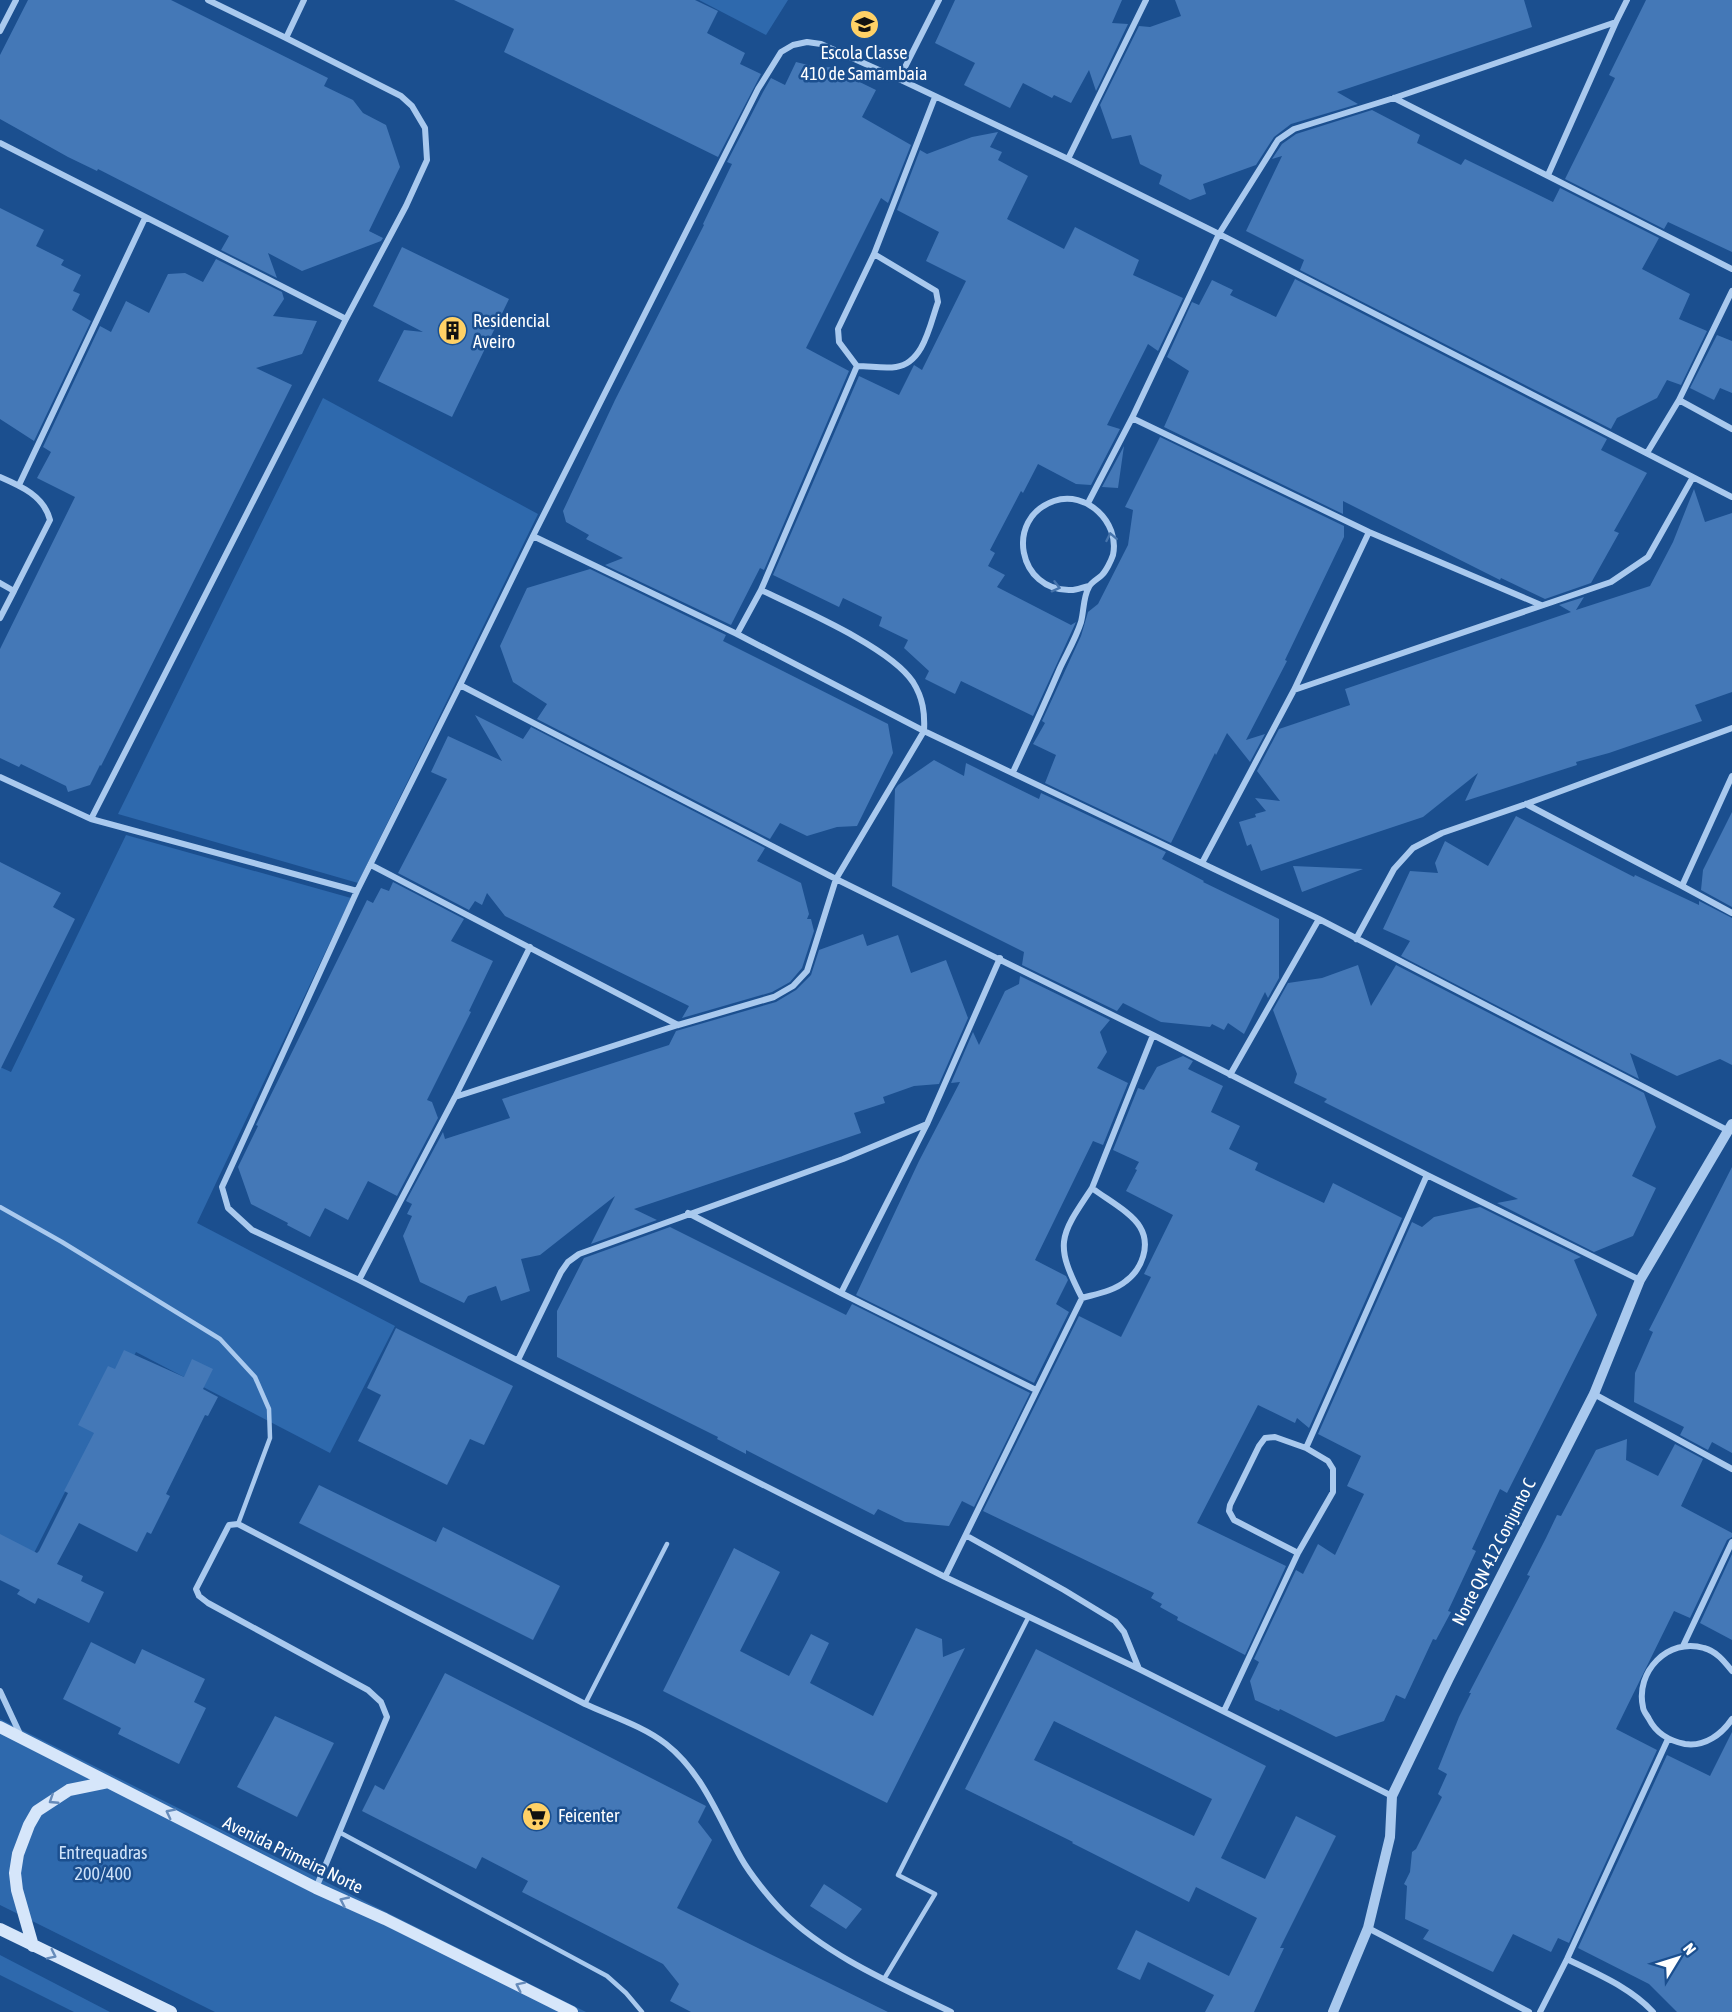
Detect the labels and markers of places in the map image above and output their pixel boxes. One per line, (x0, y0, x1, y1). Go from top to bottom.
school or university icon: Escola Classe 410 de Samambaia (848, 8, 880, 40)
place label: Escola Classe 410 de Samambaia (801, 42, 927, 84)
place label: Residencial Aveiro (473, 310, 550, 352)
building icon: Residencial Aveiro (436, 315, 468, 347)
supermarket icon: Feicenter (521, 1800, 553, 1832)
place label: Feicenter (558, 1805, 620, 1826)

